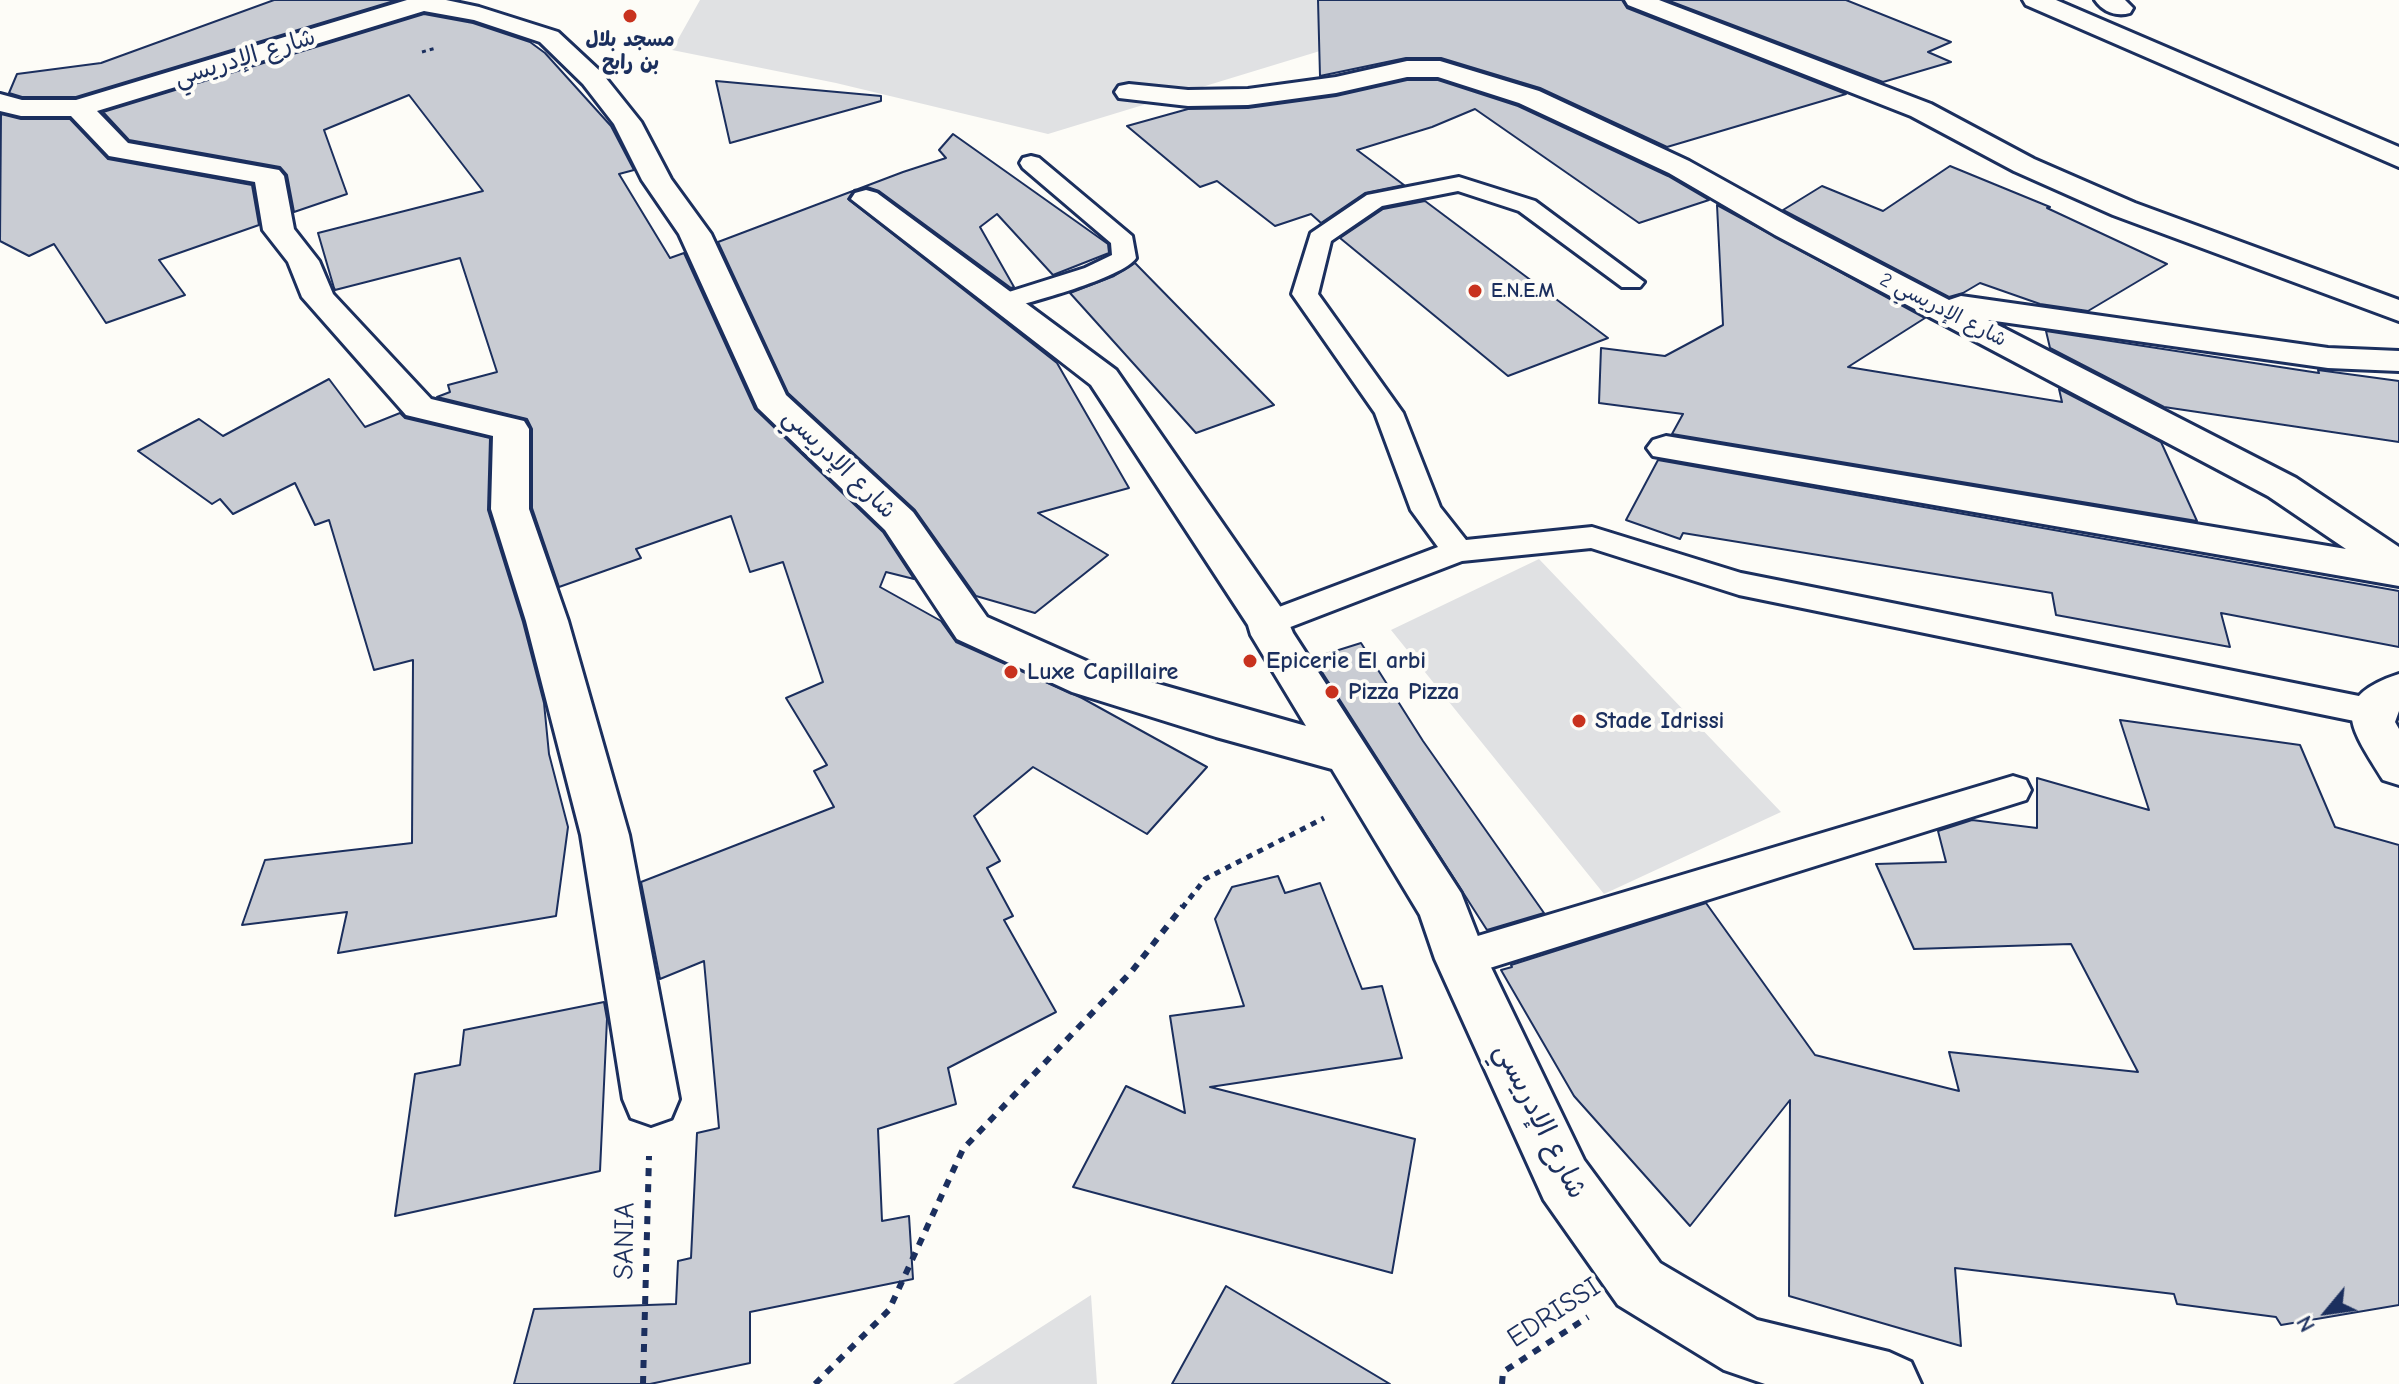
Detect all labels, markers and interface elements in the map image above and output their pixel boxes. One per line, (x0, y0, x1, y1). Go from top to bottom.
marker: مسجد بلال بن رابح (621, 7, 639, 25)
street label: شارع الإدريسي (171, 23, 319, 93)
place label: مسجد بلال بن رابح (585, 28, 675, 75)
street label: شارع الإدريسي 2 (1876, 268, 2010, 352)
place label: E.N.E.M (1491, 279, 1555, 303)
marker: E.N.E.M (1466, 282, 1484, 300)
street label: شارع الإدريسي (776, 403, 902, 525)
place label: Epicerie El arbi (1266, 647, 1426, 675)
marker: Epicerie El arbi (1241, 652, 1259, 670)
place label: Luxe Capillaire (1027, 658, 1178, 686)
marker: Luxe Capillaire (1002, 663, 1020, 681)
place label: Pizza Pizza (1348, 678, 1459, 706)
marker: Pizza Pizza (1323, 683, 1341, 701)
place label: Stade Idrissi (1595, 707, 1724, 735)
marker: Stade Idrissi (1570, 712, 1588, 730)
street label: شارع الإدريسي (1486, 1037, 1594, 1205)
street label: SANIA (608, 1202, 642, 1280)
street label: EDRISSI (1501, 1271, 1607, 1355)
north arrow (2287, 1272, 2367, 1352)
text: N (2291, 1311, 2321, 1336)

